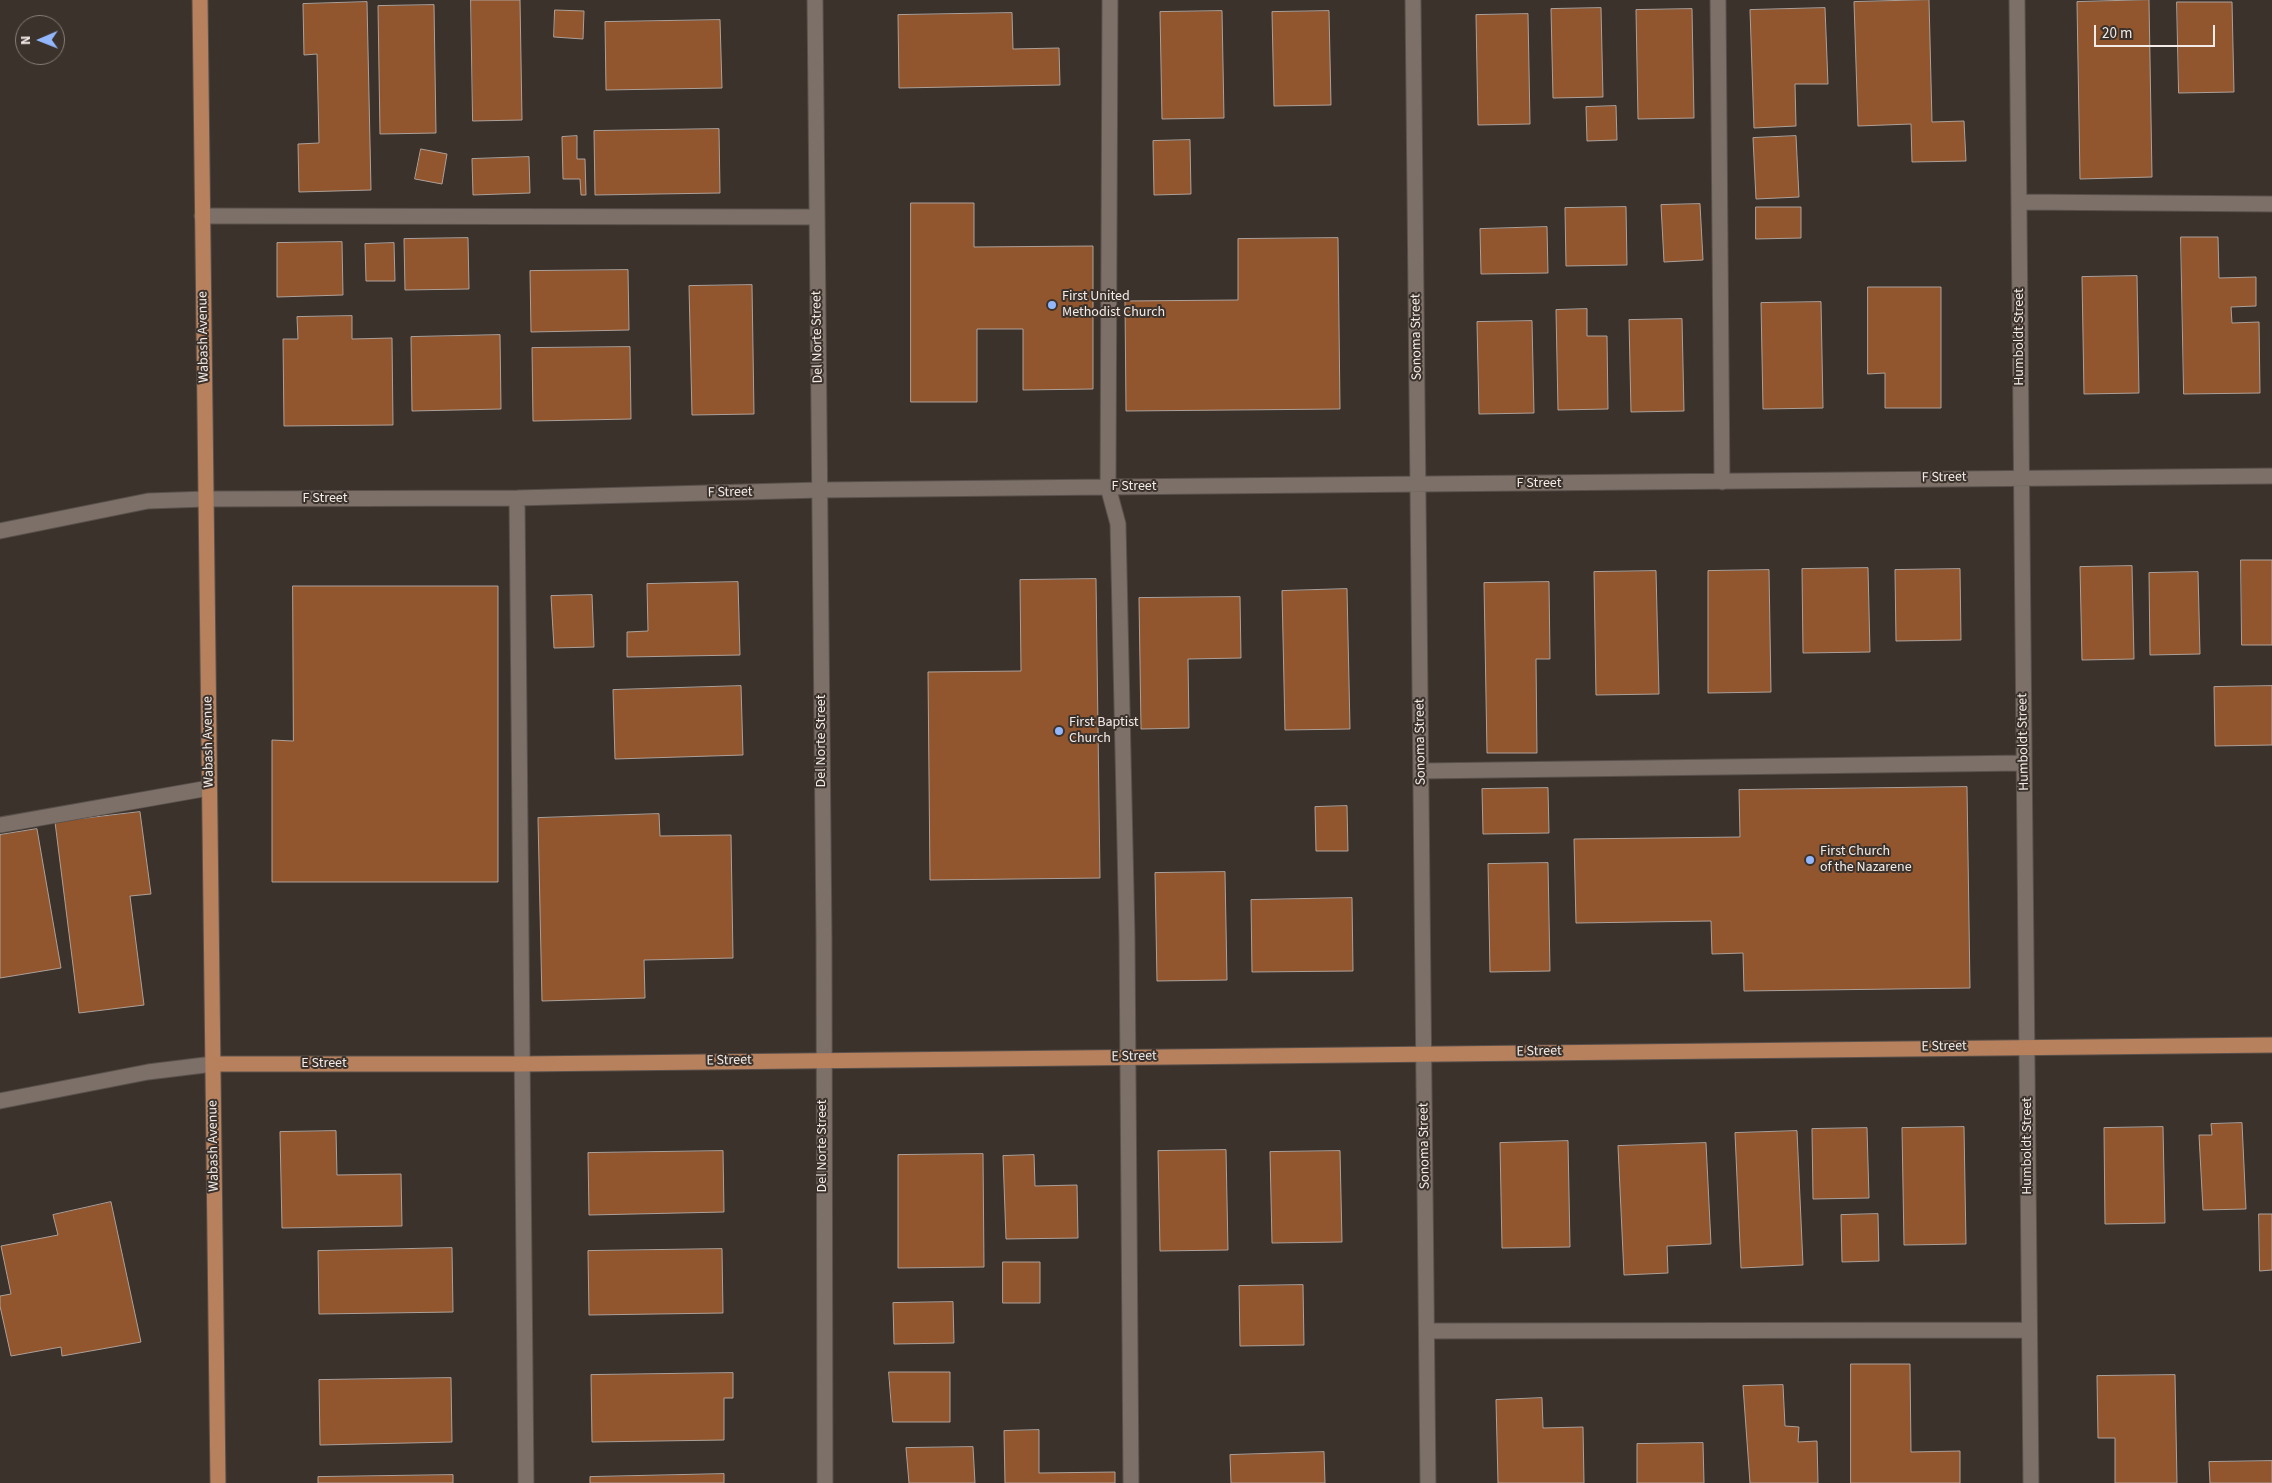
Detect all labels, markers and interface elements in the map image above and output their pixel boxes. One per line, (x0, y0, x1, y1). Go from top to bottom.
north arrow (15, 15, 65, 65)
scale bar (2097, 15, 2218, 47)
text: 20 m (2102, 23, 2132, 44)
text: N (16, 35, 36, 45)
street label: Humboldt Street (2012, 288, 2028, 386)
place label: First United Methodist Church (1062, 289, 1165, 322)
street label: Del Norte Street (809, 290, 827, 384)
street label: Wabash Avenue (195, 291, 213, 383)
street label: Sonoma Street (1408, 293, 1426, 381)
marker: First United Methodist Church (1046, 299, 1058, 311)
street label: F Street (1921, 469, 1967, 487)
street label: F Street (1517, 476, 1561, 492)
street label: F Street (1112, 479, 1156, 495)
street label: F Street (707, 484, 753, 502)
street label: F Street (303, 491, 347, 507)
street label: Humboldt Street (2015, 693, 2033, 791)
street label: Del Norte Street (814, 695, 830, 787)
street label: Wabash Avenue (200, 696, 218, 788)
street label: Sonoma Street (1412, 698, 1430, 786)
place label: First Baptist Church (1069, 715, 1139, 748)
marker: First Baptist Church (1053, 725, 1065, 737)
place label: First Church of the Nazarene (1820, 844, 1912, 876)
marker: First Church of the Nazarene (1804, 854, 1816, 866)
street label: E Street (1921, 1038, 1967, 1056)
street label: E Street (1516, 1043, 1562, 1061)
street label: E Street (1111, 1048, 1157, 1066)
street label: E Street (706, 1052, 752, 1070)
street label: E Street (301, 1056, 347, 1072)
street label: Humboldt Street (2020, 1097, 2036, 1195)
street label: Wabash Avenue (205, 1100, 223, 1192)
street label: Del Norte Street (815, 1100, 831, 1192)
street label: Sonoma Street (1416, 1102, 1434, 1190)

